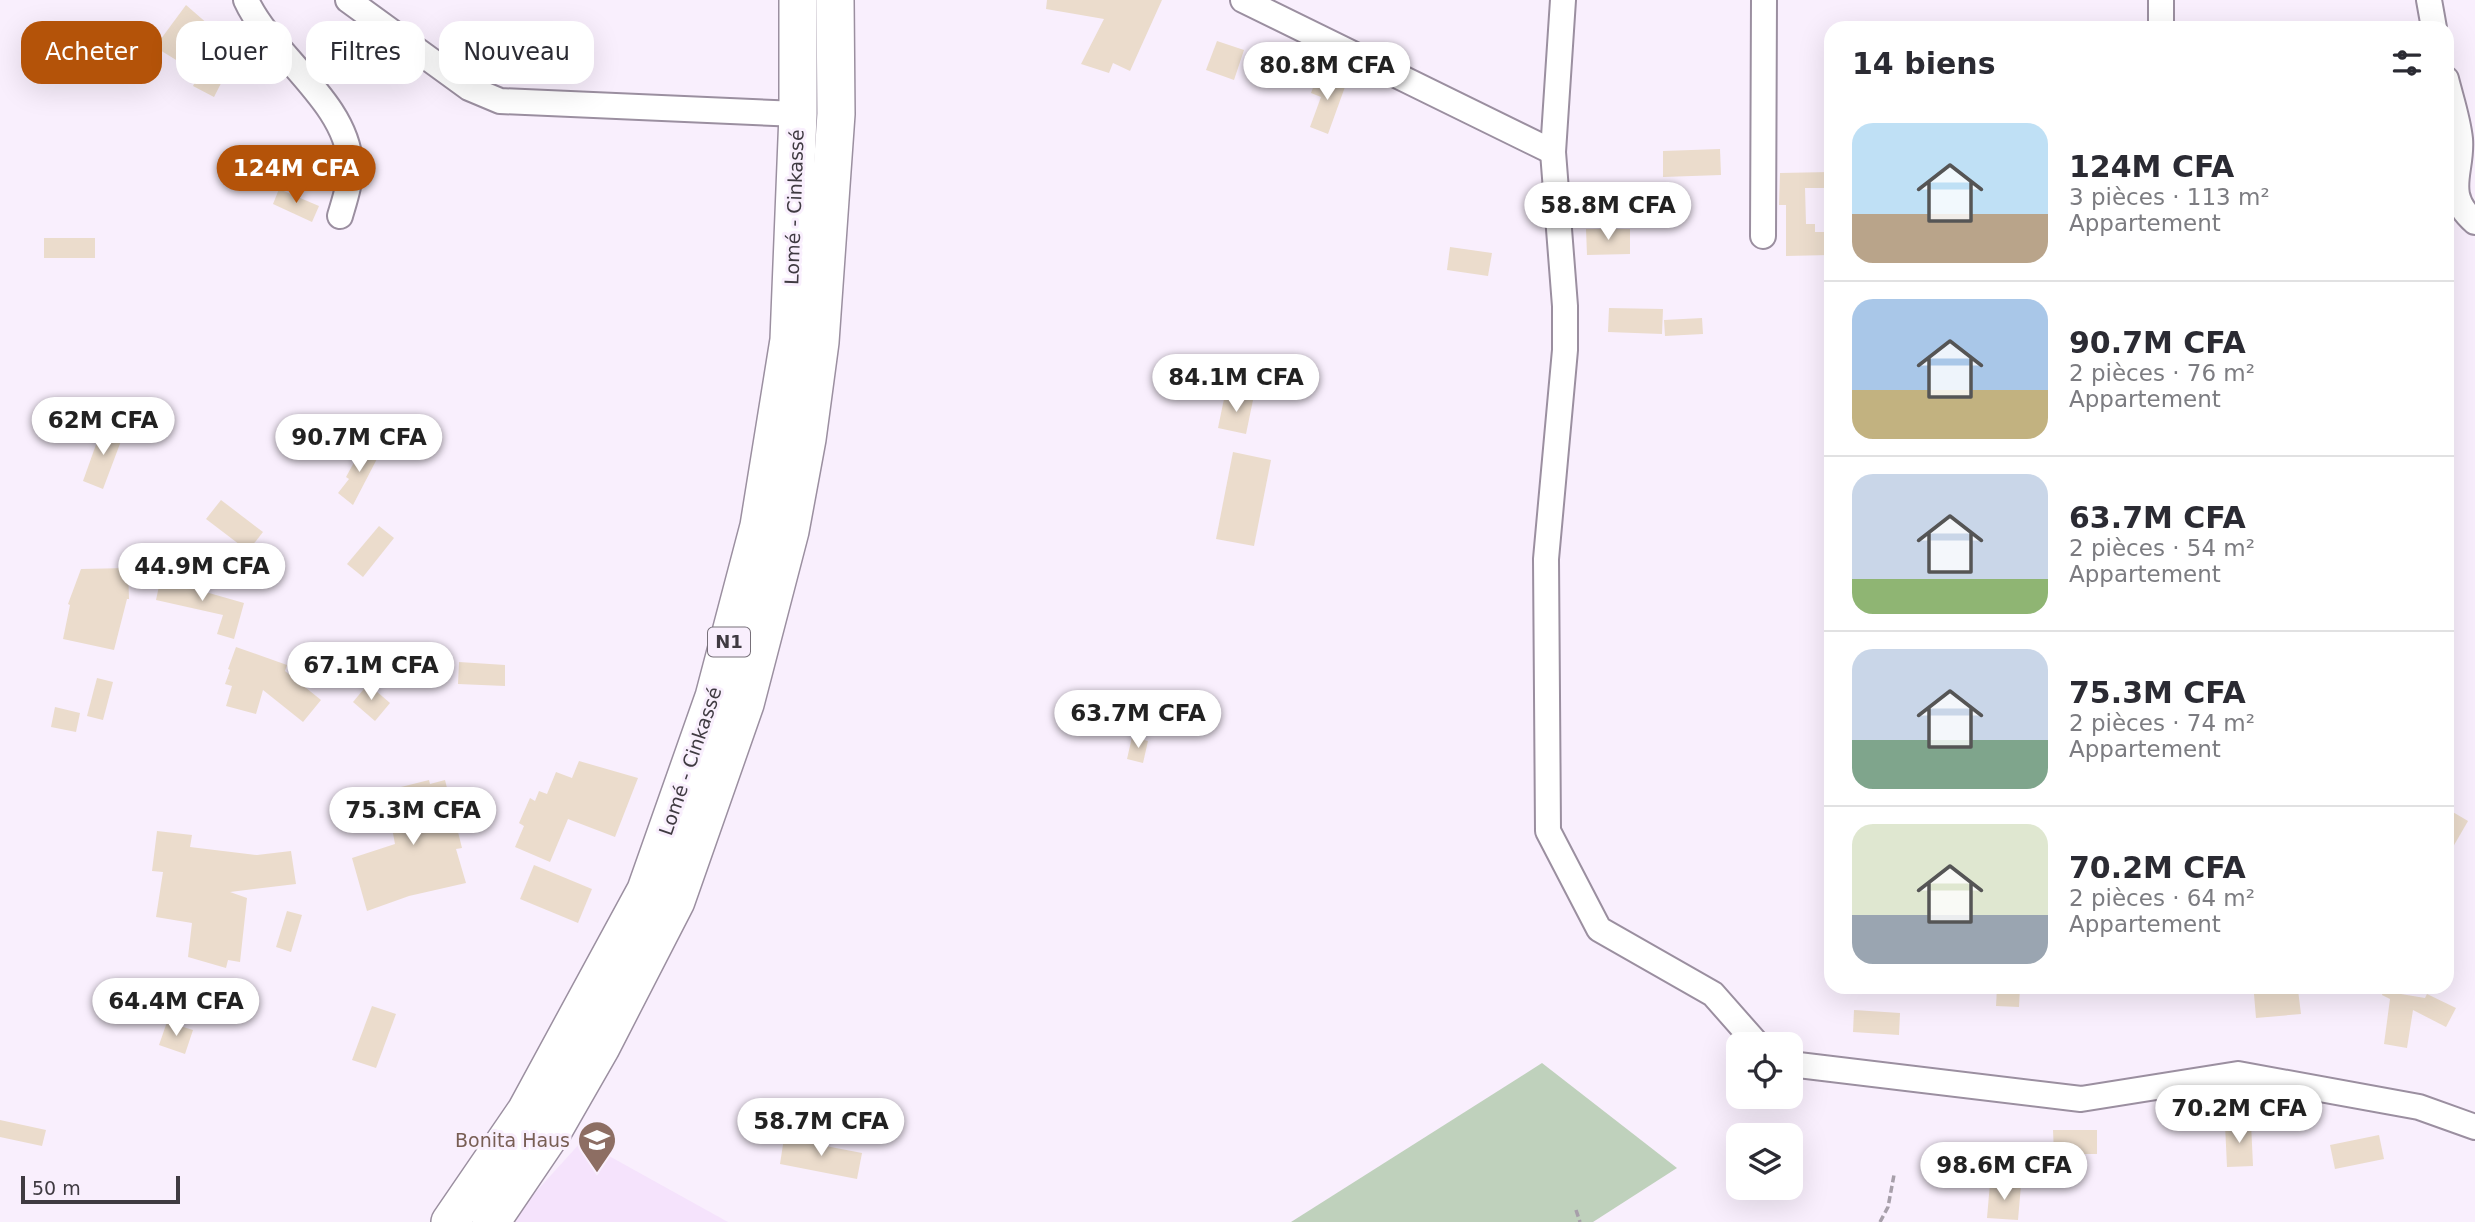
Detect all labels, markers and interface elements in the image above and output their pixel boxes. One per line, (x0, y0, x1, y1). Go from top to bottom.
chip: Acheter (21, 21, 162, 84)
chip: Louer (176, 21, 292, 84)
chip: Filtres (306, 21, 425, 84)
chip: Nouveau (439, 21, 594, 84)
pin: 80.8M CFA (1247, 42, 1407, 102)
icon: filters (2388, 44, 2426, 82)
text: 14 biens (1852, 46, 1996, 81)
text: 80.8M CFA (1259, 52, 1395, 78)
street label: Lomé - Cinkassé (780, 129, 808, 285)
pin: 124M CFA (224, 146, 368, 205)
text: 124M CFA (2069, 149, 2234, 184)
icon: home (1908, 151, 1992, 235)
text: 124M CFA (233, 155, 359, 181)
pin: 58.8M CFA (1528, 182, 1688, 242)
text: 3 pièces · 113 m² (2069, 184, 2270, 210)
text: 58.8M CFA (1540, 192, 1676, 218)
text: Appartement (2069, 210, 2221, 236)
text: 90.7M CFA (2069, 325, 2246, 360)
icon: home (1908, 327, 1992, 411)
pin: 84.1M CFA (1156, 354, 1316, 414)
text: 2 pièces · 76 m² (2069, 360, 2255, 386)
text: 84.1M CFA (1168, 364, 1304, 390)
text: Appartement (2069, 386, 2221, 412)
pin: 62M CFA (38, 398, 168, 457)
text: 62M CFA (48, 407, 158, 433)
pin: 90.7M CFA (279, 414, 439, 474)
text: 90.7M CFA (291, 424, 427, 450)
text: 63.7M CFA (2069, 500, 2246, 535)
icon: home (1908, 502, 1992, 586)
text: 2 pièces · 54 m² (2069, 535, 2255, 561)
pin: 44.9M CFA (122, 544, 282, 603)
text: 44.9M CFA (134, 553, 270, 579)
text: Appartement (2069, 561, 2221, 587)
road number: N1 (708, 628, 750, 656)
pin: 67.1M CFA (291, 642, 451, 702)
text: 67.1M CFA (303, 652, 439, 678)
text: 75.3M CFA (2069, 675, 2246, 710)
icon: home (1908, 677, 1992, 761)
street label: Lomé - Cinkassé (654, 684, 726, 838)
pin: 63.7M CFA (1058, 690, 1218, 750)
text: 63.7M CFA (1070, 700, 1206, 726)
text: 2 pièces · 74 m² (2069, 710, 2255, 736)
text: Appartement (2069, 736, 2221, 762)
pin: 75.3M CFA (333, 788, 493, 847)
text: 75.3M CFA (345, 797, 481, 823)
text: 70.2M CFA (2069, 850, 2246, 885)
icon: home (1908, 852, 1992, 936)
text: 2 pièces · 64 m² (2069, 885, 2255, 911)
text: Appartement (2069, 911, 2221, 937)
pin: 64.4M CFA (96, 978, 256, 1038)
text: 64.4M CFA (108, 988, 244, 1014)
map controls (1726, 1032, 1803, 1200)
button: locate (1726, 1032, 1803, 1109)
pin: 70.2M CFA (2159, 1086, 2319, 1145)
text: 70.2M CFA (2171, 1095, 2307, 1121)
pin: 58.7M CFA (741, 1098, 901, 1158)
text: 58.7M CFA (753, 1108, 889, 1134)
school or university icon: Bonita Haus (576, 1119, 618, 1174)
button: layers (1726, 1123, 1803, 1200)
place label: Bonita Haus (455, 1129, 570, 1151)
pin: 98.6M CFA (1924, 1142, 2084, 1202)
text: 98.6M CFA (1936, 1152, 2072, 1178)
scale bar (21, 1173, 180, 1205)
text: 50 m (32, 1177, 81, 1199)

